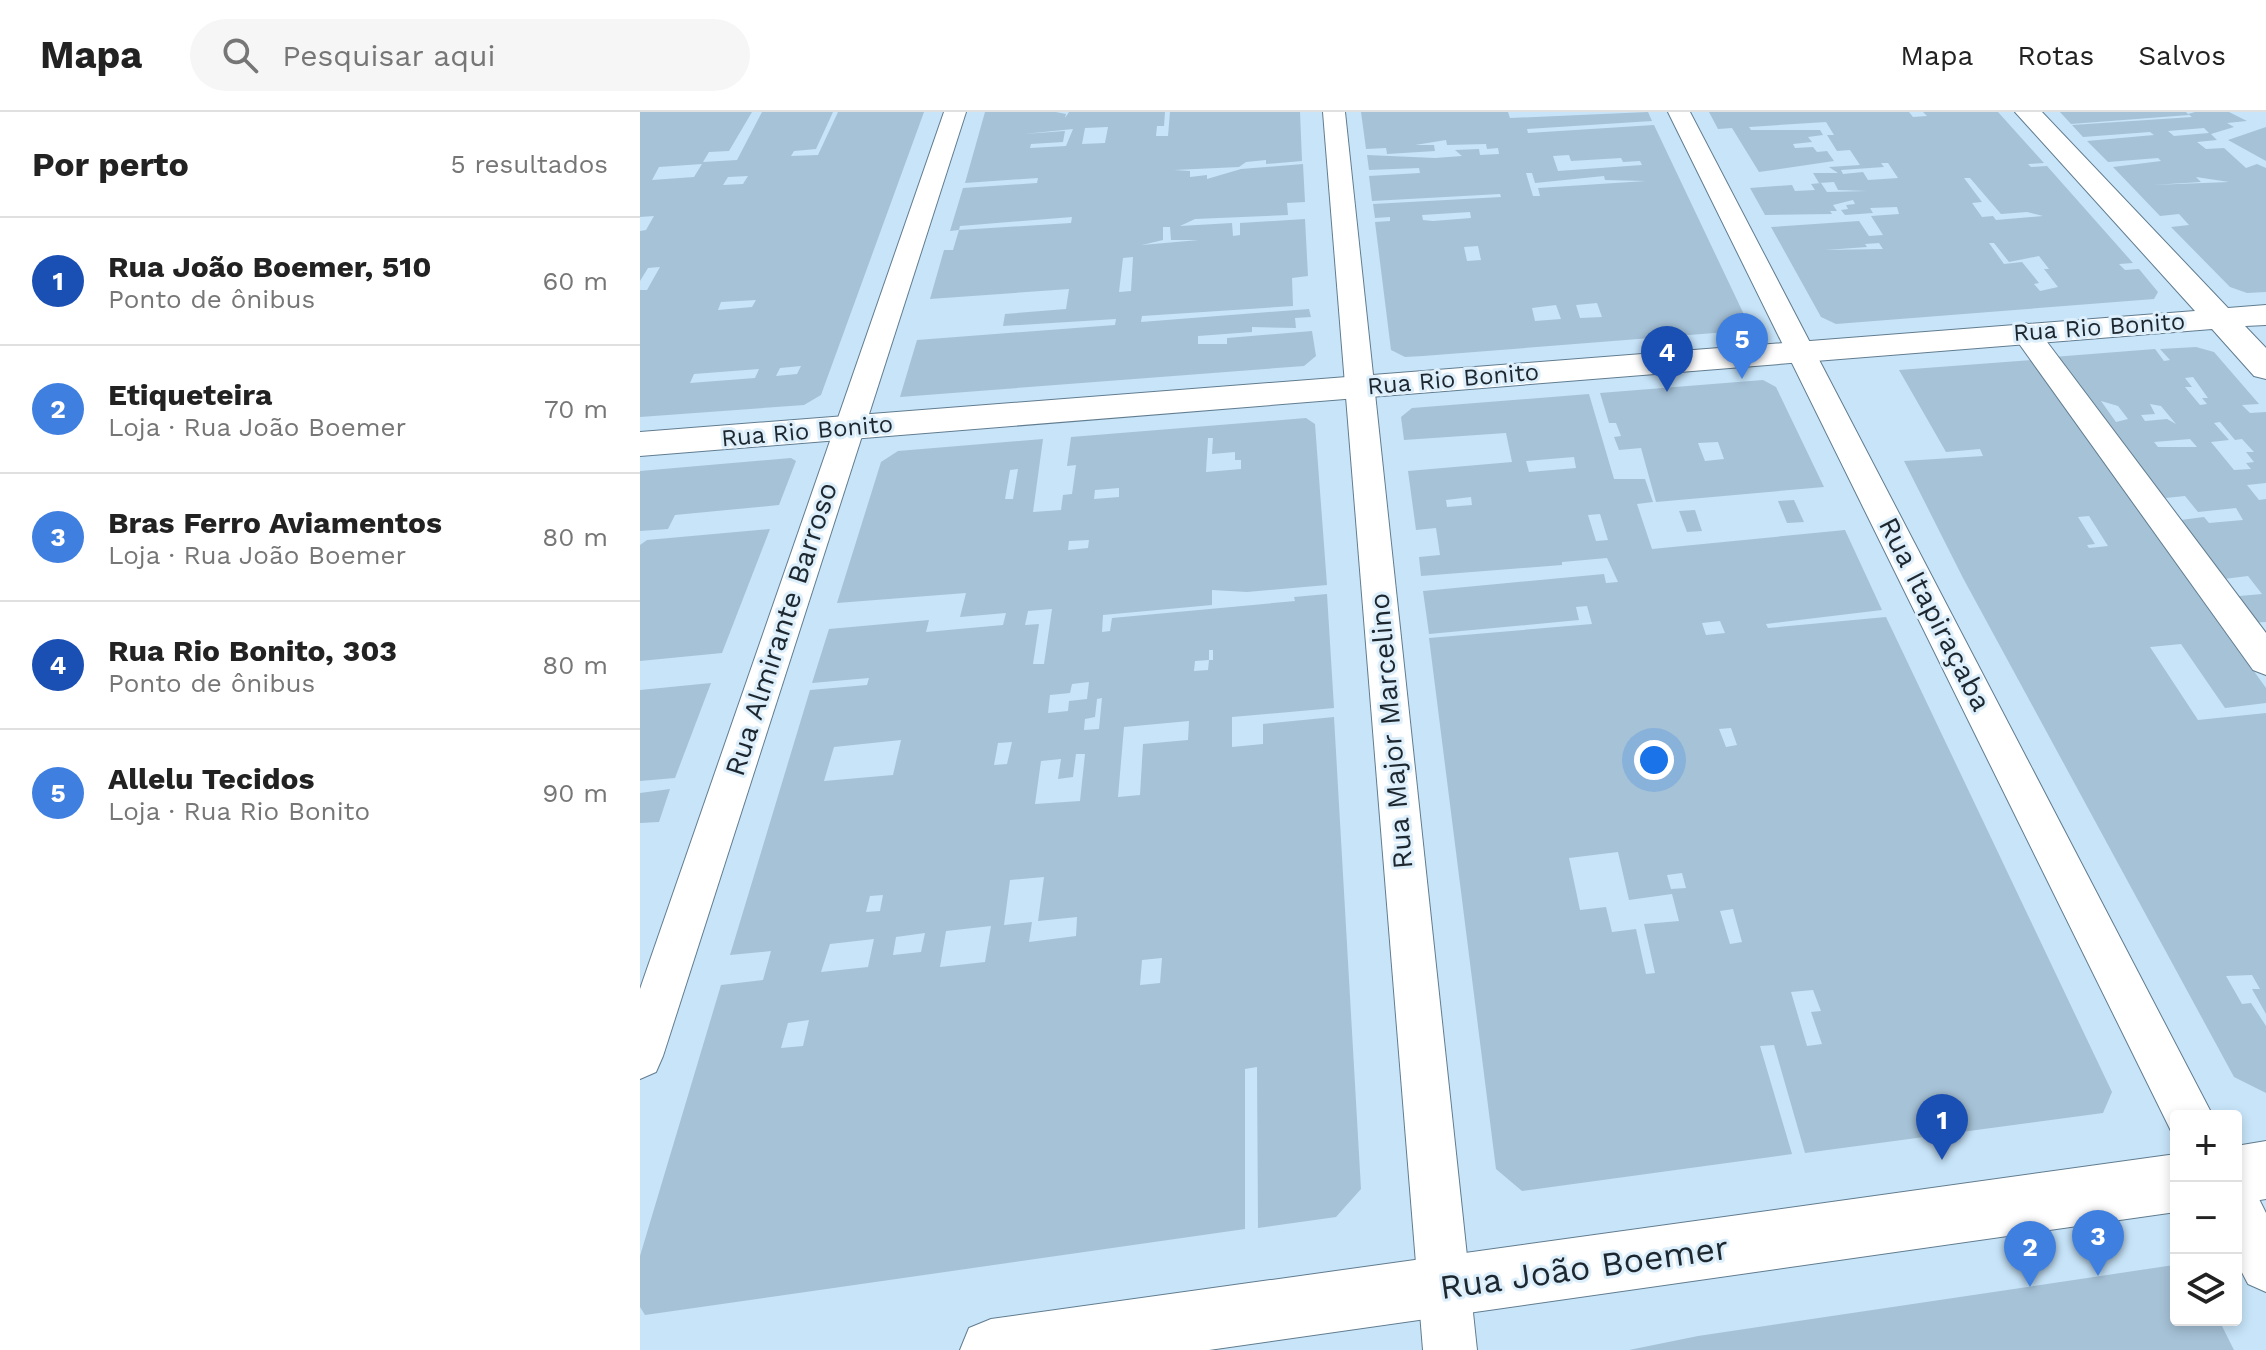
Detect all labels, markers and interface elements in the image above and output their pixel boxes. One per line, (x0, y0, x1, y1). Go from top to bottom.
search box (190, 19, 750, 91)
text: Mapa (40, 33, 142, 77)
icon: search (218, 33, 262, 77)
text: Pesquisar aqui (282, 38, 495, 73)
text: Mapa (1900, 39, 1973, 72)
text: Rotas (2017, 39, 2094, 72)
text: Salvos (2138, 39, 2226, 72)
text: Por perto (32, 144, 189, 184)
text: 5 resultados (450, 149, 608, 179)
text: Rua João Boemer, 510 (108, 249, 432, 284)
text: 1 (52, 266, 64, 296)
text: 60 m (542, 266, 608, 296)
text: Ponto de ônibus (108, 284, 315, 314)
street label: Rua Rio Bonito (2012, 307, 2186, 347)
pin: 5 (1716, 313, 1768, 379)
pin: 4 (1641, 326, 1693, 392)
street label: Rua Rio Bonito (1366, 358, 1540, 400)
text: Etiqueteira (108, 377, 272, 412)
text: 2 (50, 394, 66, 424)
text: 70 m (544, 394, 608, 424)
street label: Rua Rio Bonito (720, 410, 894, 452)
text: Loja · Rua João Boemer (108, 412, 406, 442)
street label: Rua Almirante Barroso (718, 478, 844, 780)
text: Bras Ferro Aviamentos (108, 505, 442, 540)
street label: Rua Itapiraçaba (1872, 512, 1998, 717)
text: 3 (50, 522, 66, 552)
text: 80 m (542, 522, 608, 552)
text: Loja · Rua João Boemer (108, 540, 406, 570)
street label: Rua Major Marcelino (1362, 592, 1420, 870)
text: Rua Rio Bonito, 303 (108, 633, 397, 668)
text: 4 (50, 650, 66, 680)
text: 80 m (542, 650, 608, 680)
text: Ponto de ônibus (108, 668, 315, 698)
your location (1634, 740, 1674, 780)
text: Allelu Tecidos (108, 761, 314, 796)
text: 5 (50, 778, 66, 808)
text: 90 m (542, 778, 608, 808)
text: Loja · Rua Rio Bonito (108, 796, 370, 826)
pin: 1 (1916, 1094, 1968, 1160)
map controls (2170, 1110, 2242, 1326)
button: + (2170, 1110, 2242, 1182)
button: − (2170, 1182, 2242, 1254)
pin: 3 (2072, 1210, 2124, 1276)
pin: 2 (2004, 1221, 2056, 1287)
street label: Rua João Boemer (1437, 1227, 1731, 1307)
button: layers (2170, 1254, 2242, 1326)

